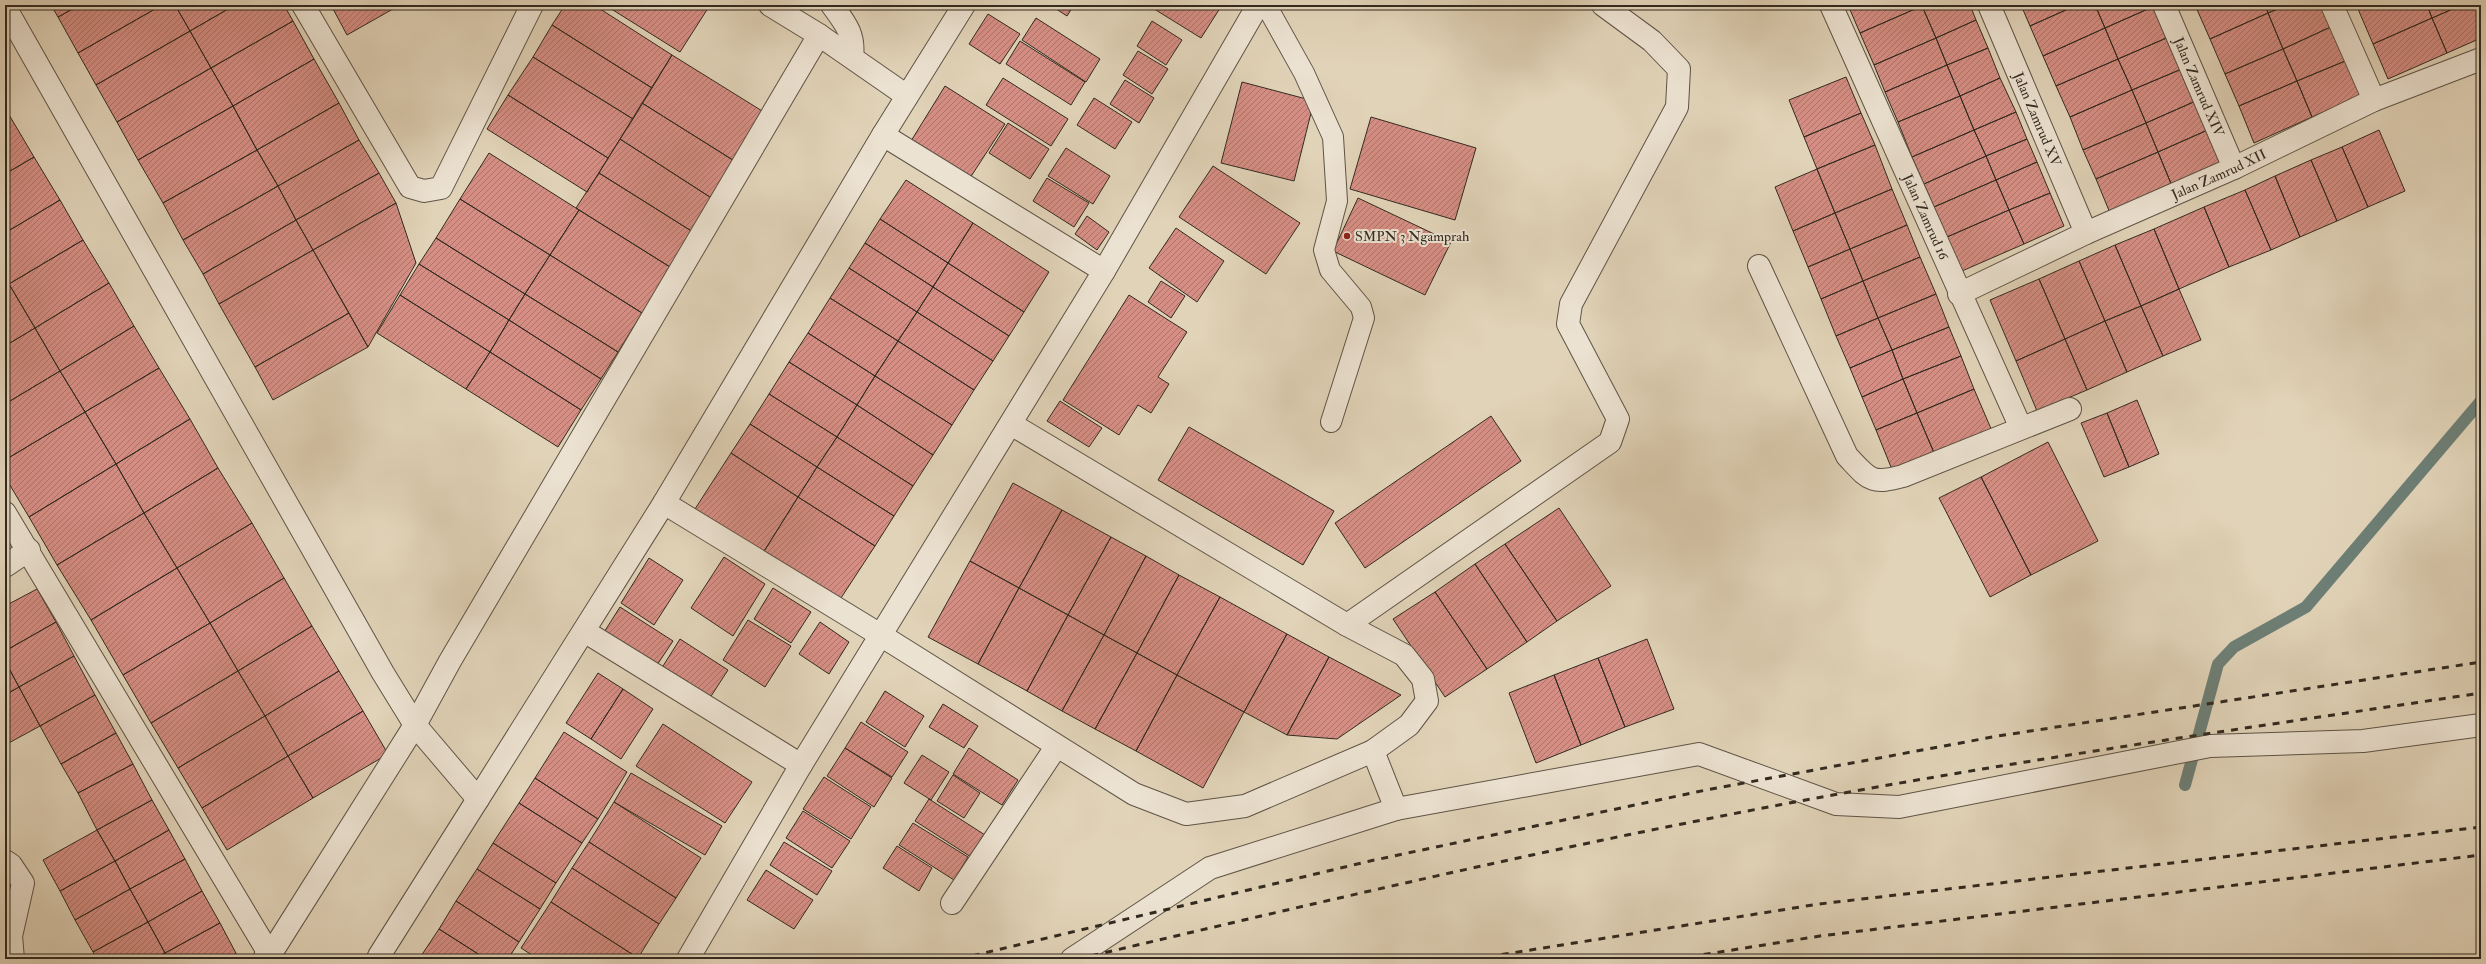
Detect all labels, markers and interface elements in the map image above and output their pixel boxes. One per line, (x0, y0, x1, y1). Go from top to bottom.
street label: Jalan Zamrud XIV (2169, 34, 2228, 140)
street label: Jalan Zamrud XV (2009, 69, 2065, 170)
street label: Jalan Zamrud XII (2168, 146, 2269, 204)
street label: Jalan Zamrud 16 (1899, 170, 1953, 263)
place label: SMPN 3 Ngamprah (1355, 228, 1470, 246)
marker: SMPN 3 Ngamprah (1342, 231, 1352, 241)

